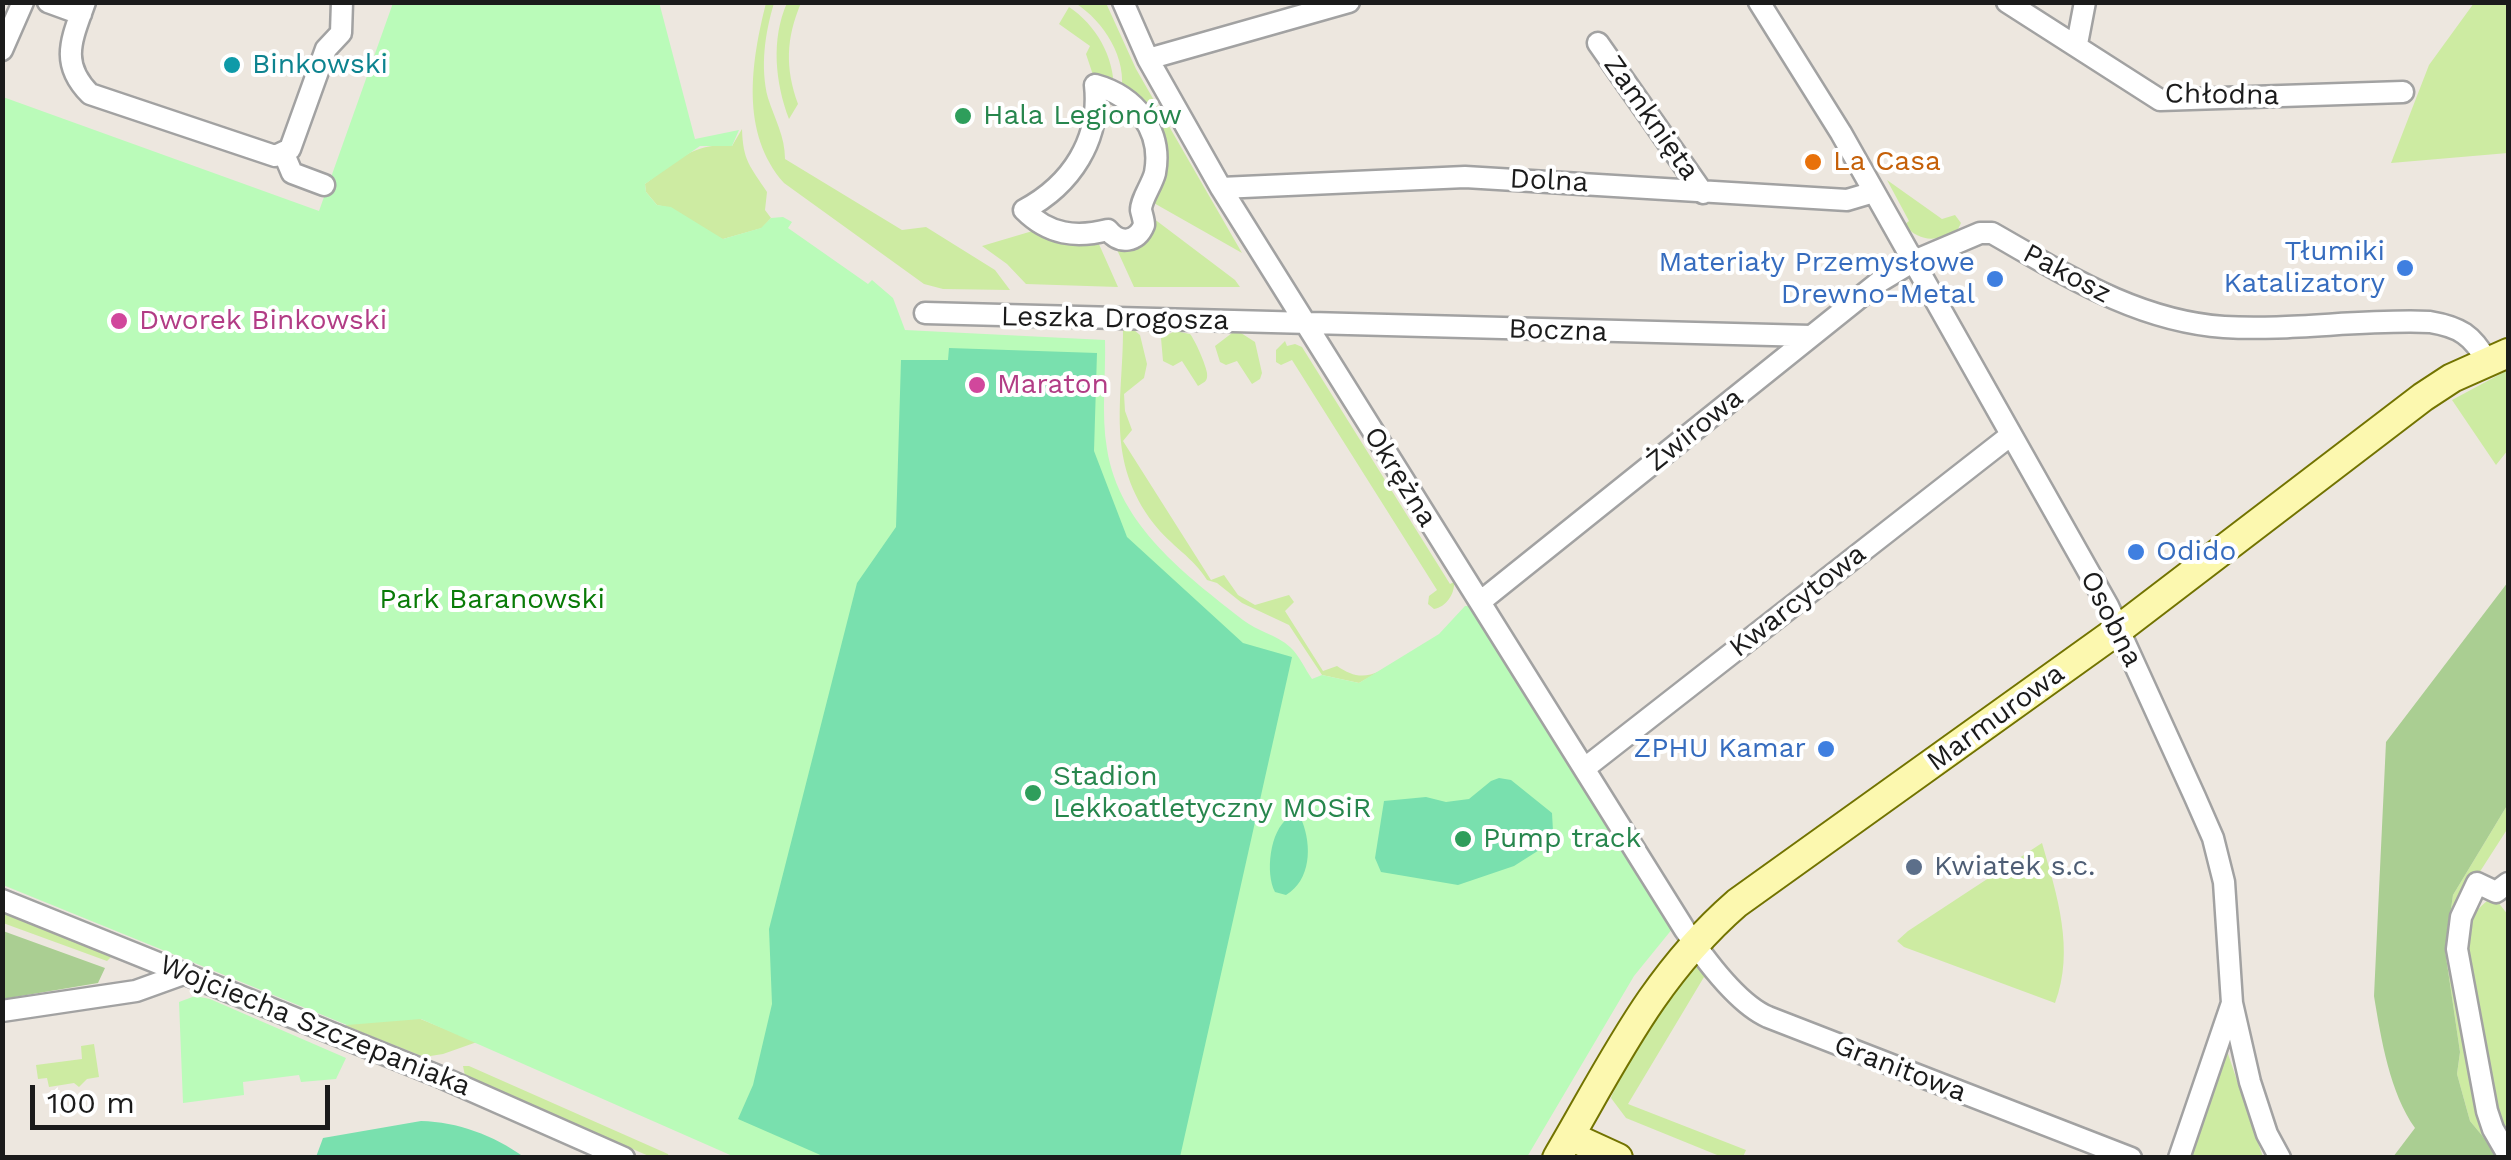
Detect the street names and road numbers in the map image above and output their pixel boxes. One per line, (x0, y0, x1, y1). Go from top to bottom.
street label: Zamknięta (1596, 49, 1706, 187)
street label: Chłodna (2164, 77, 2280, 113)
street label: Dolna (1509, 162, 1589, 200)
street label: Pakosz (2017, 237, 2117, 311)
street label: Leszka Drogosza (1001, 300, 1229, 338)
street label: Boczna (1508, 312, 1608, 350)
street label: Żwirowa (1640, 381, 1750, 479)
street label: Okrężna (1356, 421, 1444, 533)
street label: Kwarcytowa (1723, 537, 1873, 665)
street label: Osobna (2073, 565, 2149, 673)
street label: Marmurowa (1921, 657, 2071, 779)
street label: Wojciecha Szczepaniaka (155, 948, 475, 1104)
street label: Granitowa (1829, 1028, 1971, 1110)

